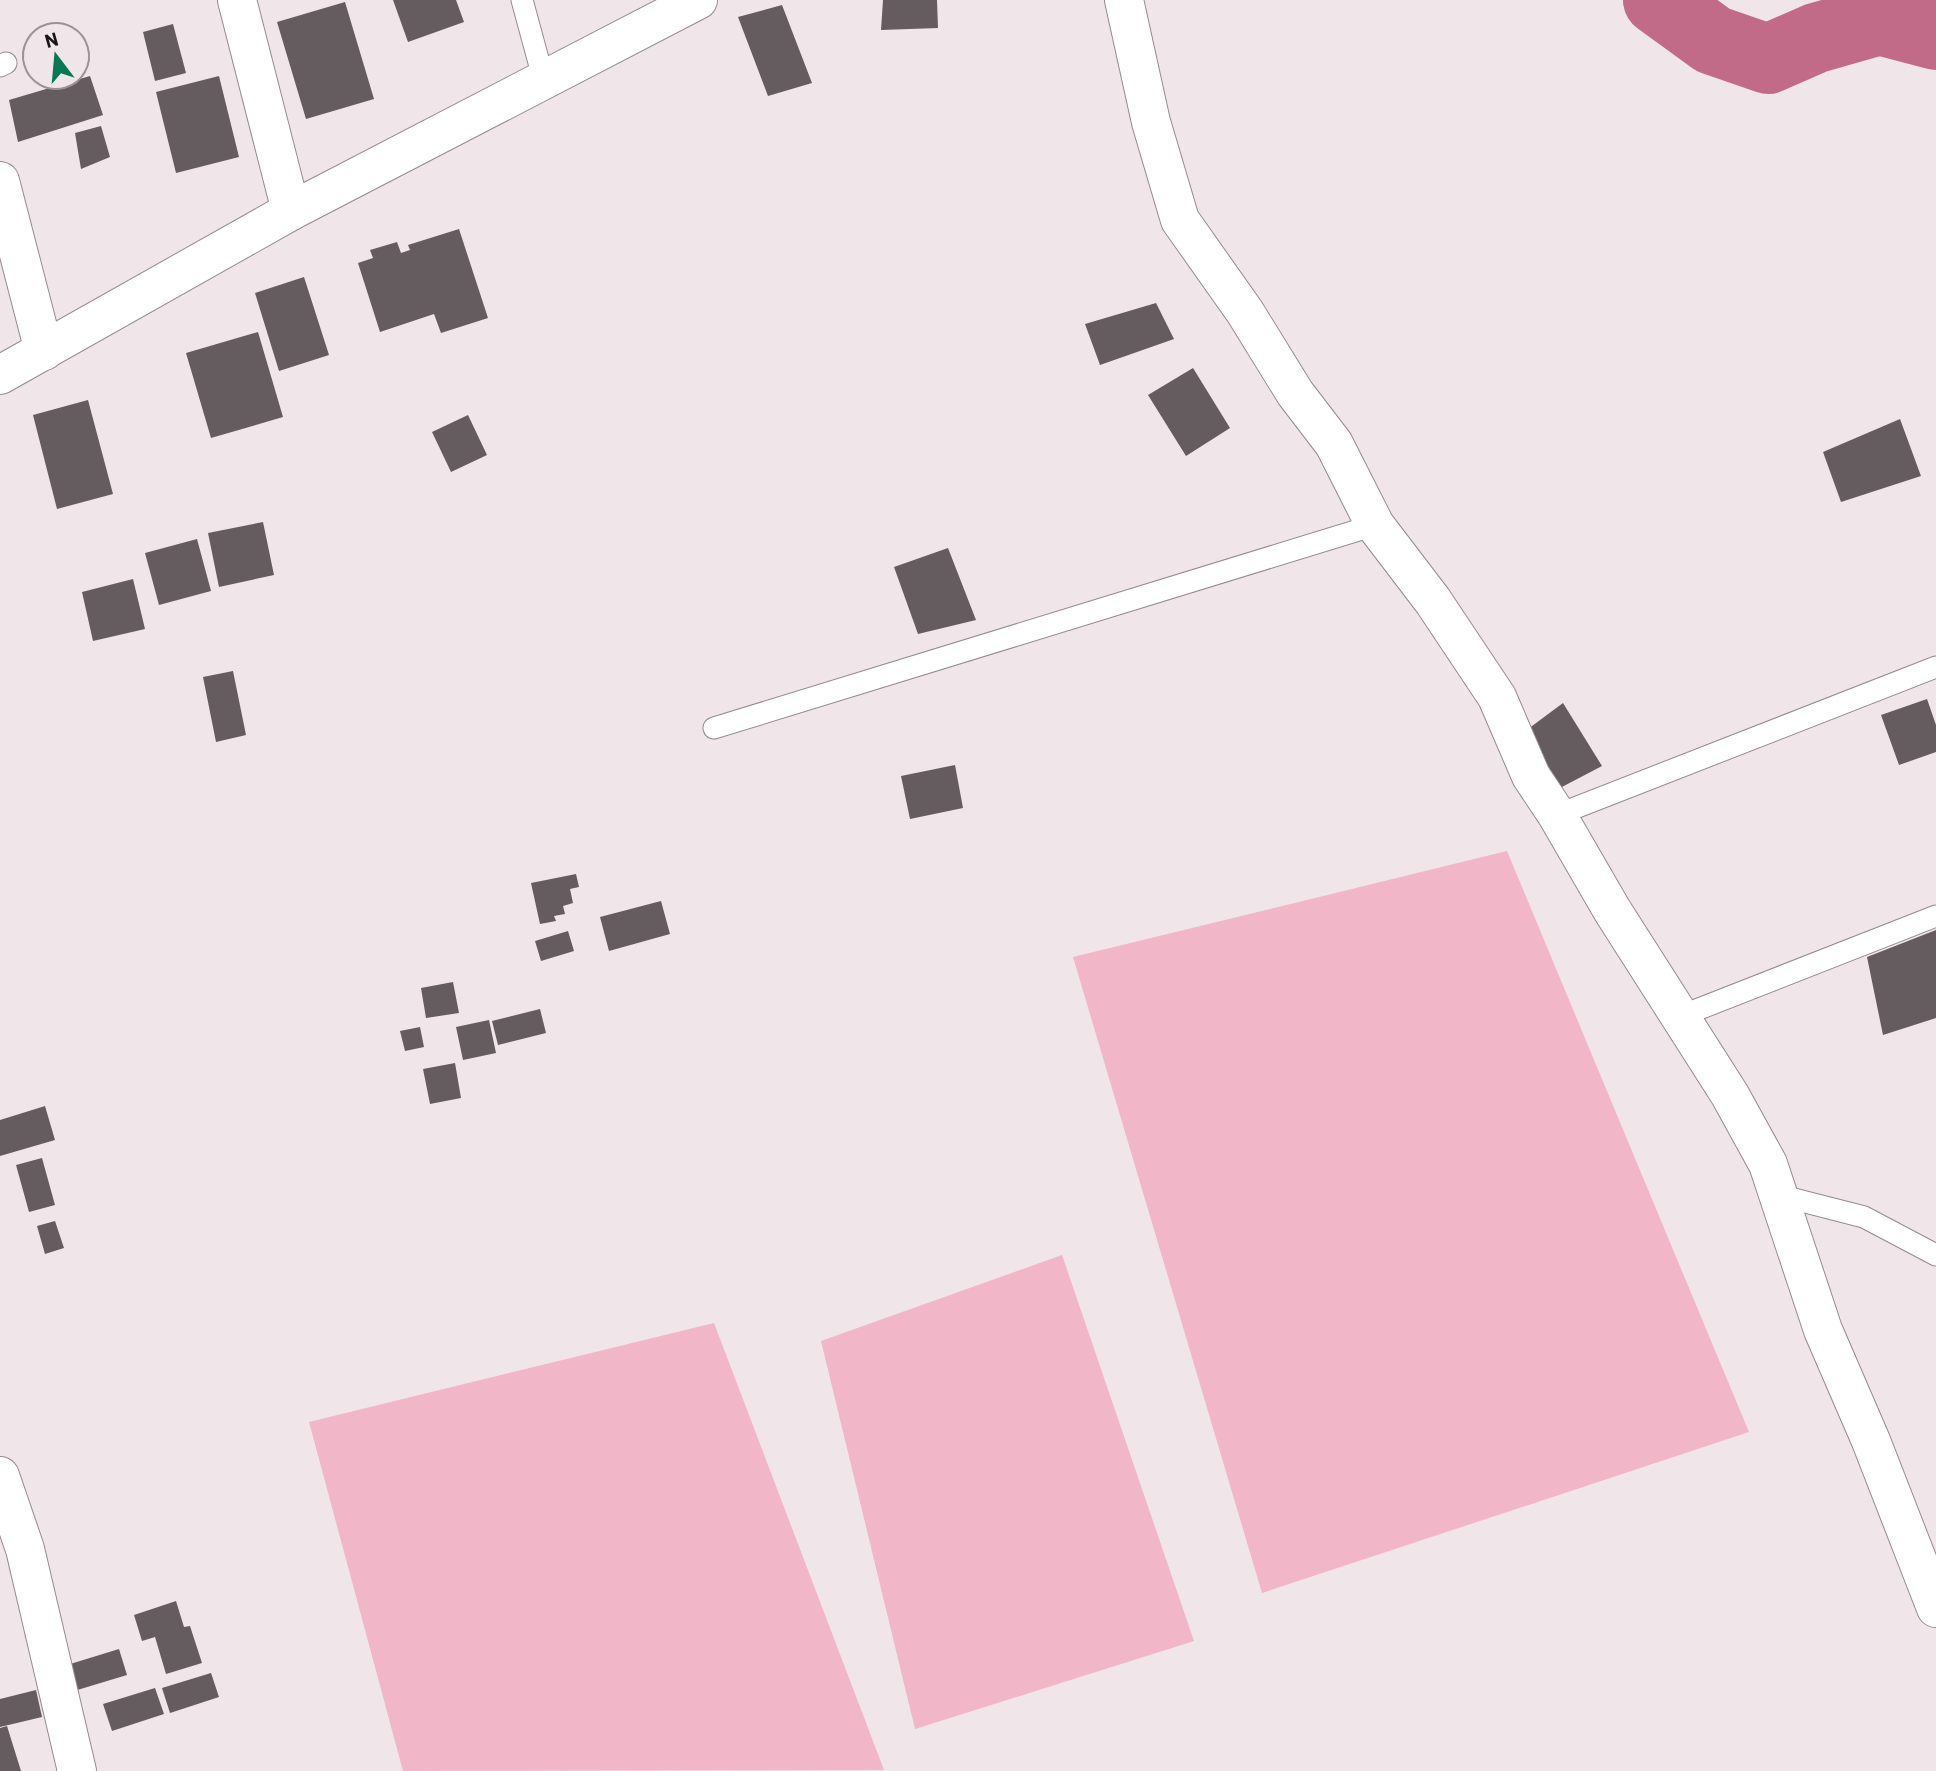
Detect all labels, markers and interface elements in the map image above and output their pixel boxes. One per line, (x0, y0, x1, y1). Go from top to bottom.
north arrow (21, 21, 91, 91)
text: N (42, 26, 60, 52)

